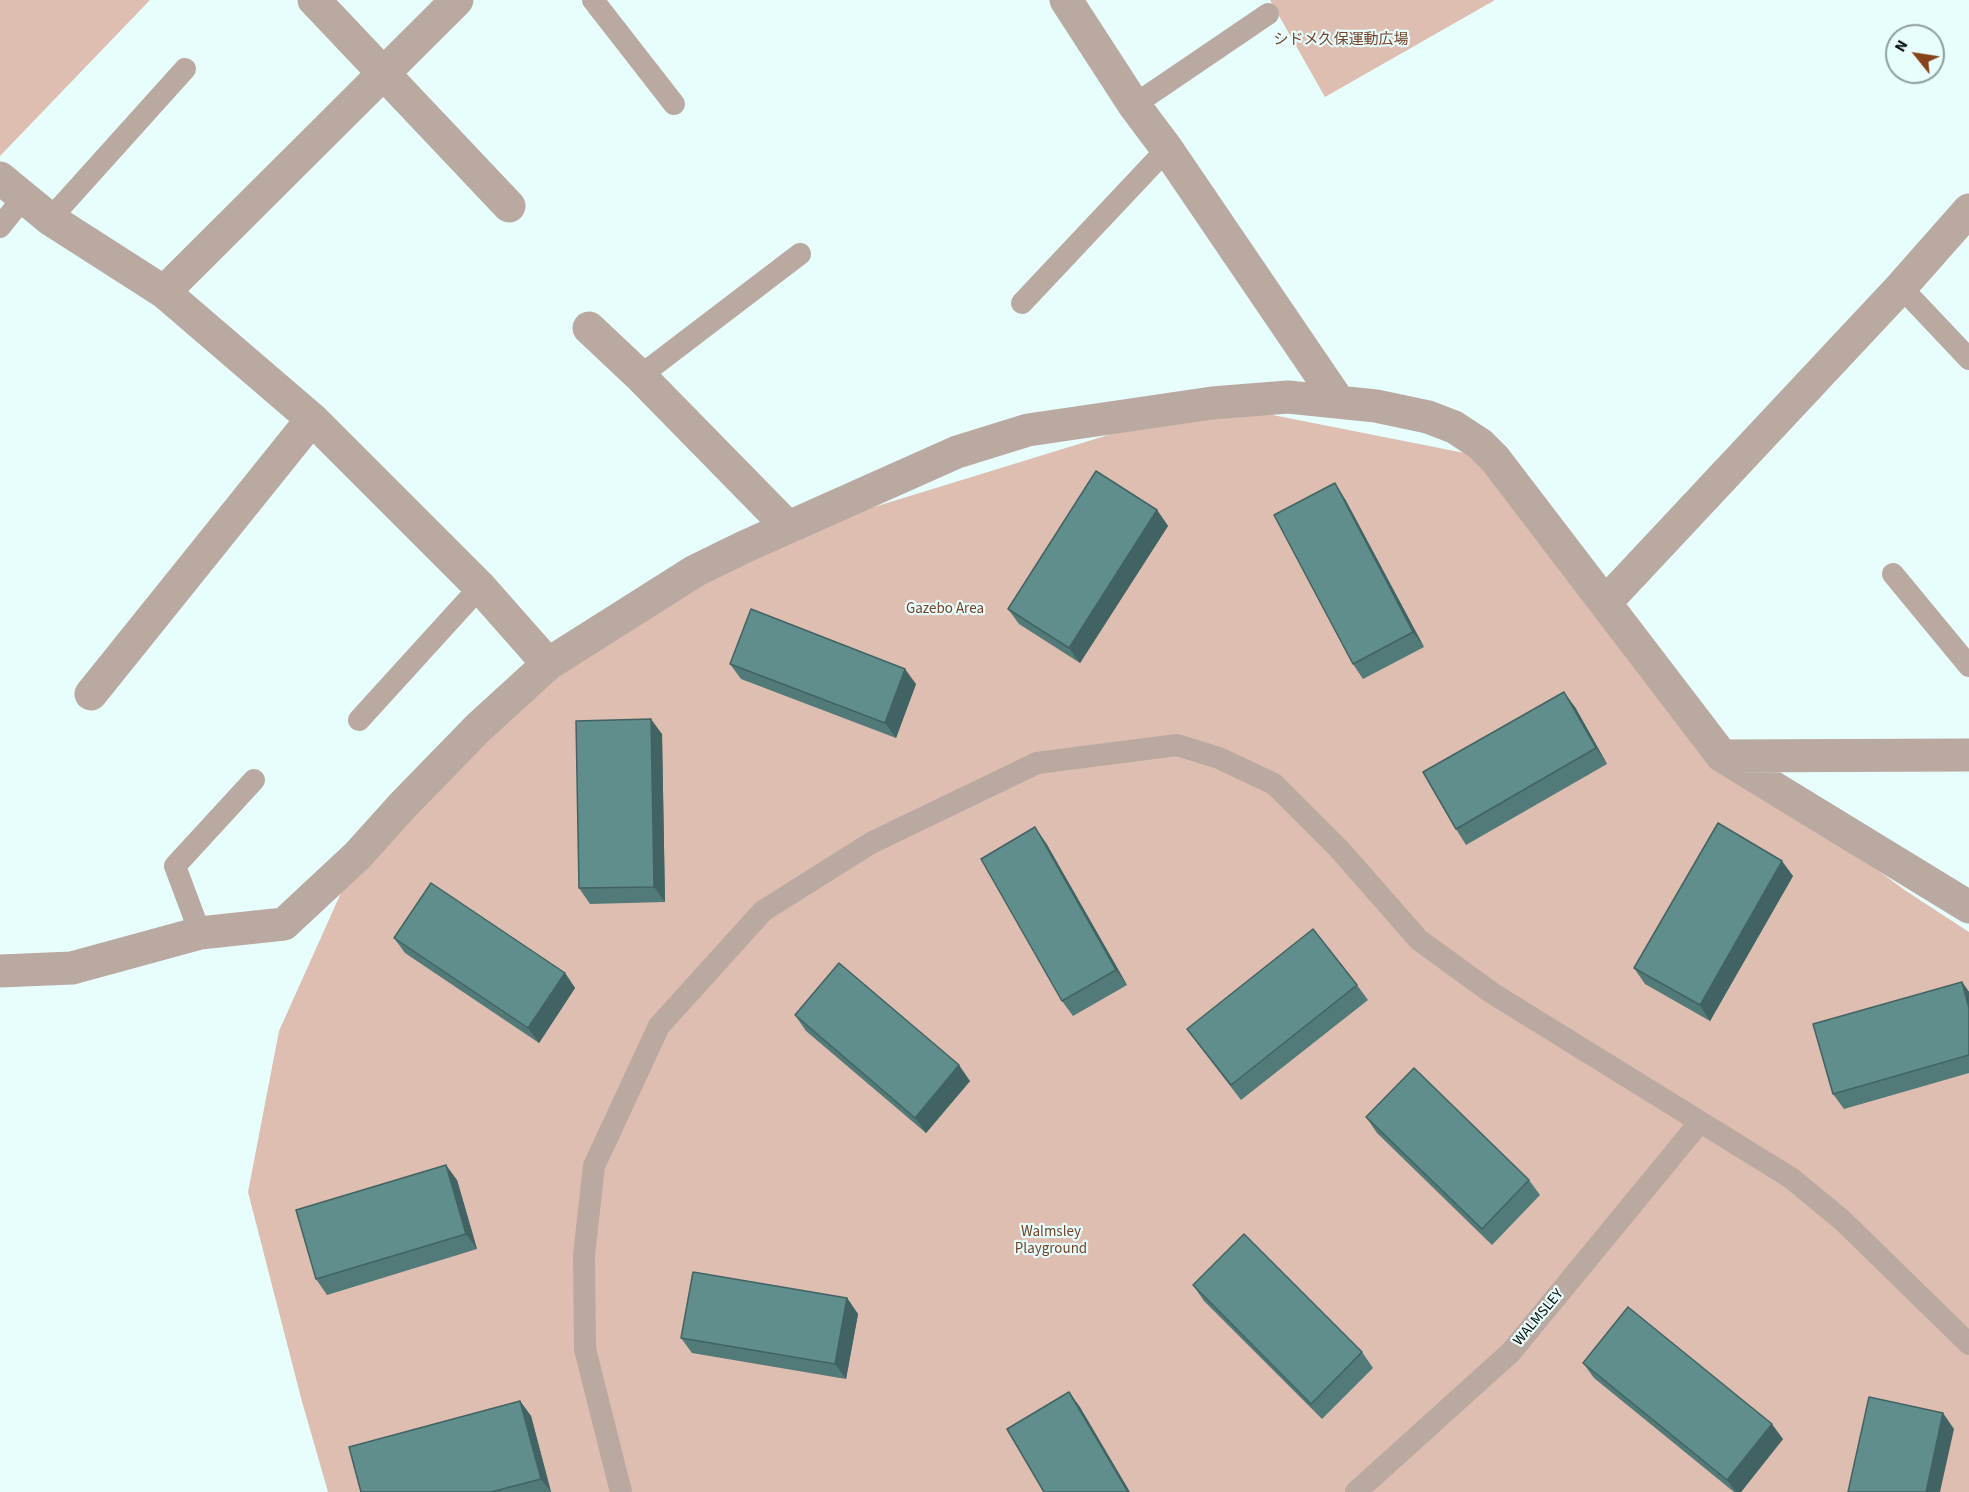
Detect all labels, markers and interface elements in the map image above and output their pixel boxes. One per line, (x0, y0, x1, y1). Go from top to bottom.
north arrow (1885, 24, 1945, 84)
park label: シドメ久保運動広場 (1274, 32, 1408, 50)
text: N (1889, 36, 1913, 56)
park label: Gazebo Area (906, 601, 984, 619)
park label: Walmsley Playground (1015, 1224, 1087, 1259)
street label: WALMSLEY (1510, 1286, 1568, 1350)

